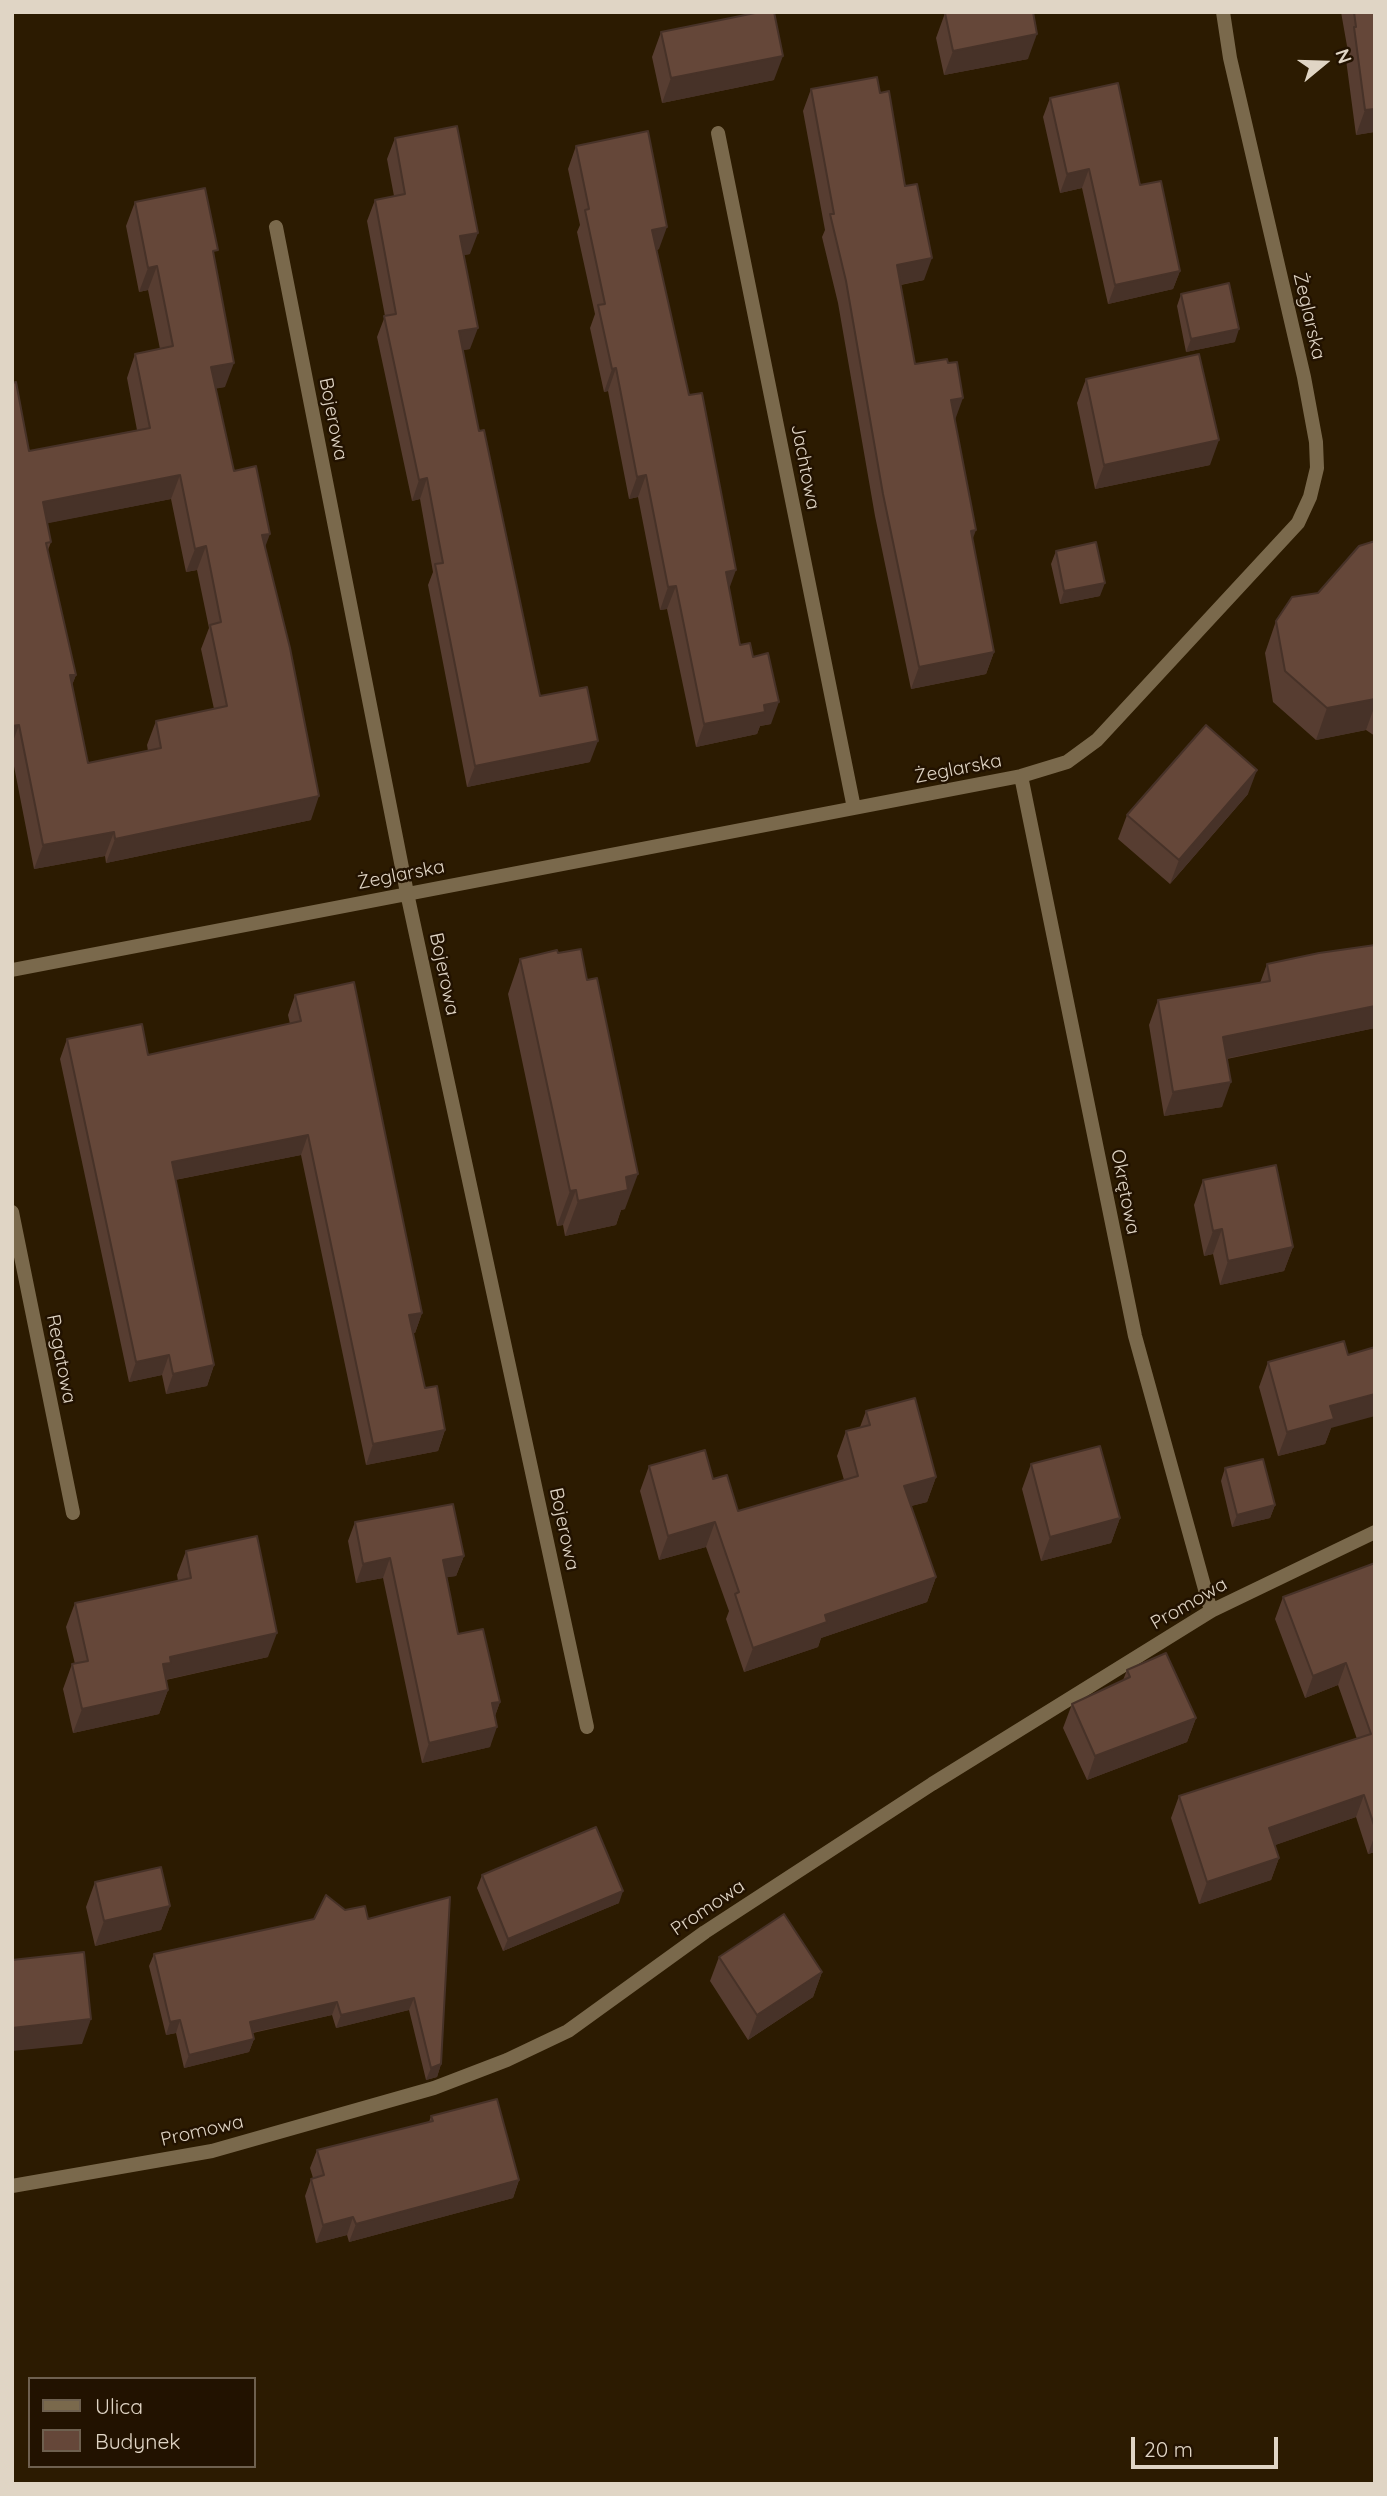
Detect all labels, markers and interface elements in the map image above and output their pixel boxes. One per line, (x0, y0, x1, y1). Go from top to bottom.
north arrow (1289, 28, 1359, 98)
text: N (1330, 46, 1357, 67)
street label: Żeglarska (1288, 270, 1330, 362)
street label: Bojerowa (314, 376, 352, 462)
street label: Jachtowa (786, 422, 824, 512)
street label: Żeglarska (912, 749, 1004, 789)
street label: Żeglarska (355, 855, 447, 895)
street label: Bojerowa (424, 931, 464, 1017)
street label: Okrętowa (1106, 1148, 1144, 1236)
street label: Regatowa (41, 1313, 81, 1405)
street label: Bojerowa (544, 1486, 584, 1572)
street label: Promowa (1147, 1573, 1231, 1635)
street label: Promowa (667, 1875, 749, 1941)
street label: Promowa (158, 2110, 246, 2152)
legend (28, 2377, 256, 2468)
text: Ulica (95, 2393, 143, 2419)
scale bar (1135, 2422, 1282, 2466)
text: Budynek (95, 2428, 181, 2454)
text: 20 m (1144, 2436, 1193, 2462)

